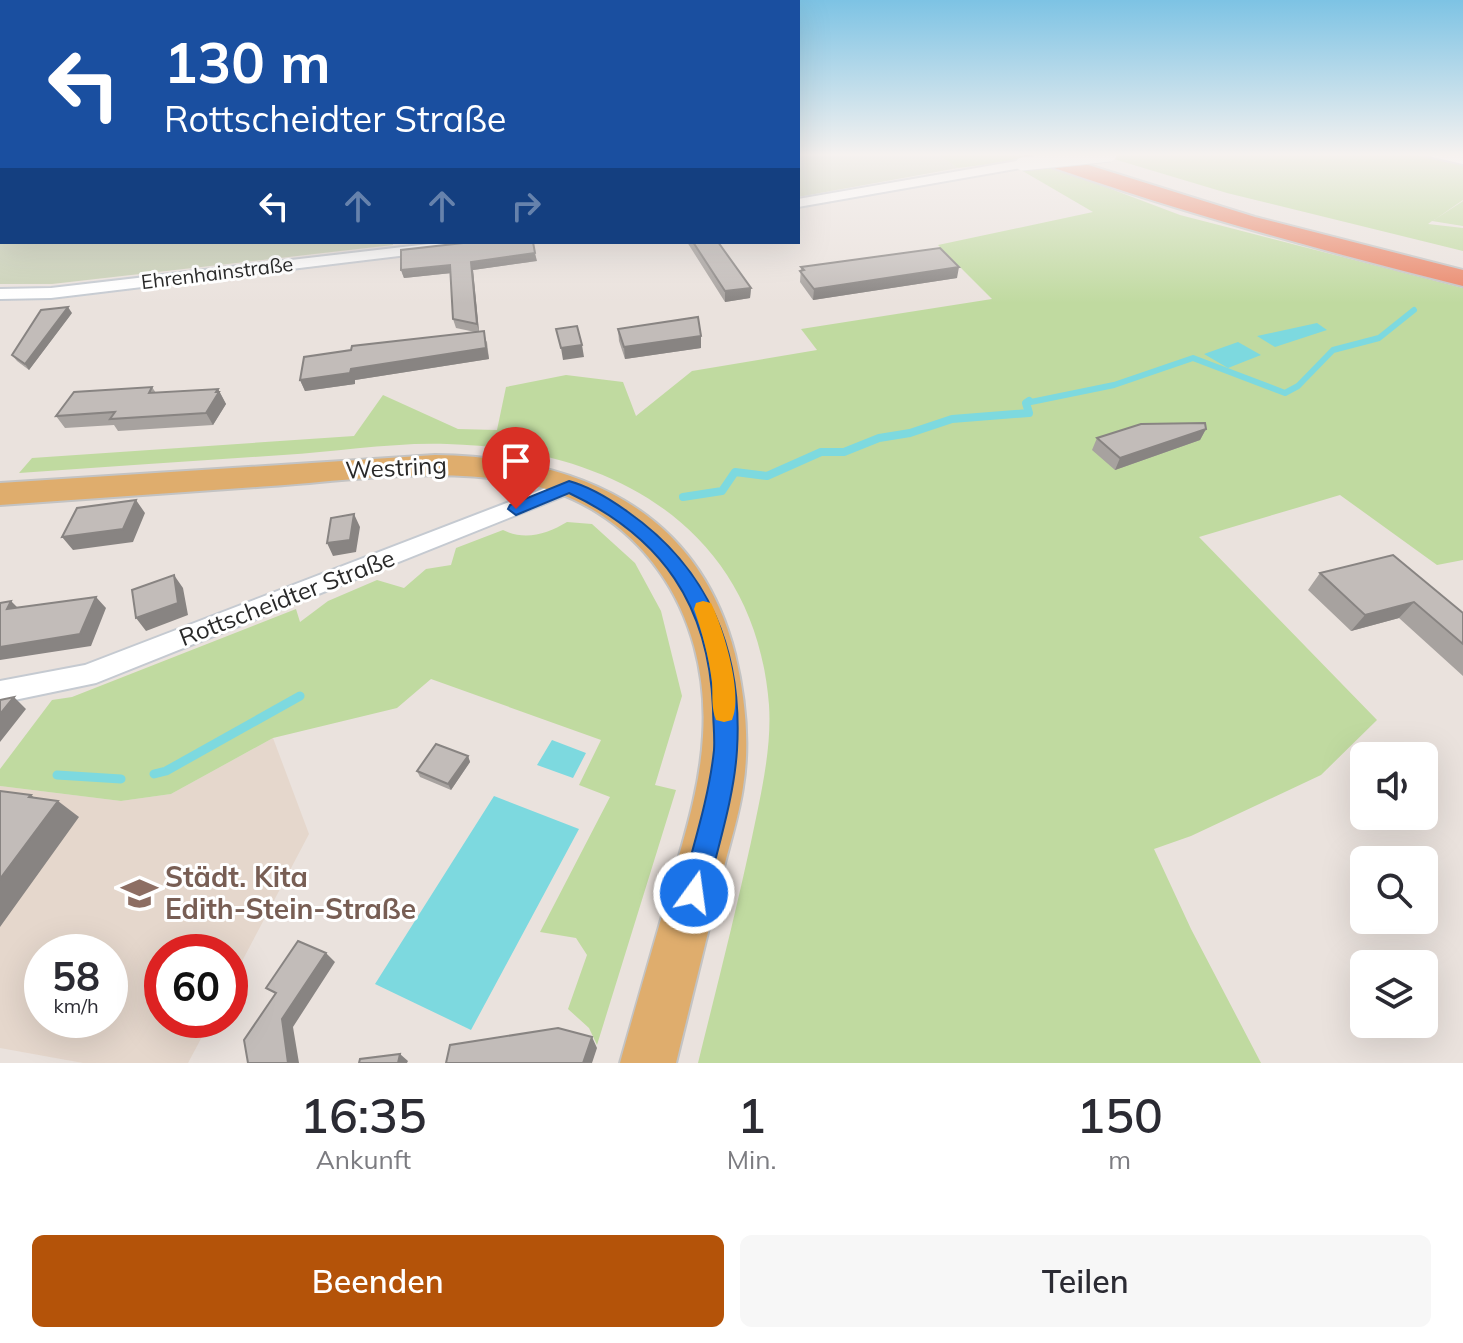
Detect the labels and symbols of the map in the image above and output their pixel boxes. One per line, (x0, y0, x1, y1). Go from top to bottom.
street label: Ehrenhainstraße (140, 251, 294, 294)
pin (482, 427, 550, 509)
street label: Westring (344, 449, 447, 485)
street label: Rottscheidter Straße (175, 542, 399, 652)
position arrow (652, 851, 736, 935)
place label: Städt. Kita Edith-Stein-Straße (165, 859, 416, 926)
school or university icon: Städt. Kita Edith-Stein-Straße (120, 874, 158, 912)
speed limit sign: 60 (144, 934, 248, 1038)

